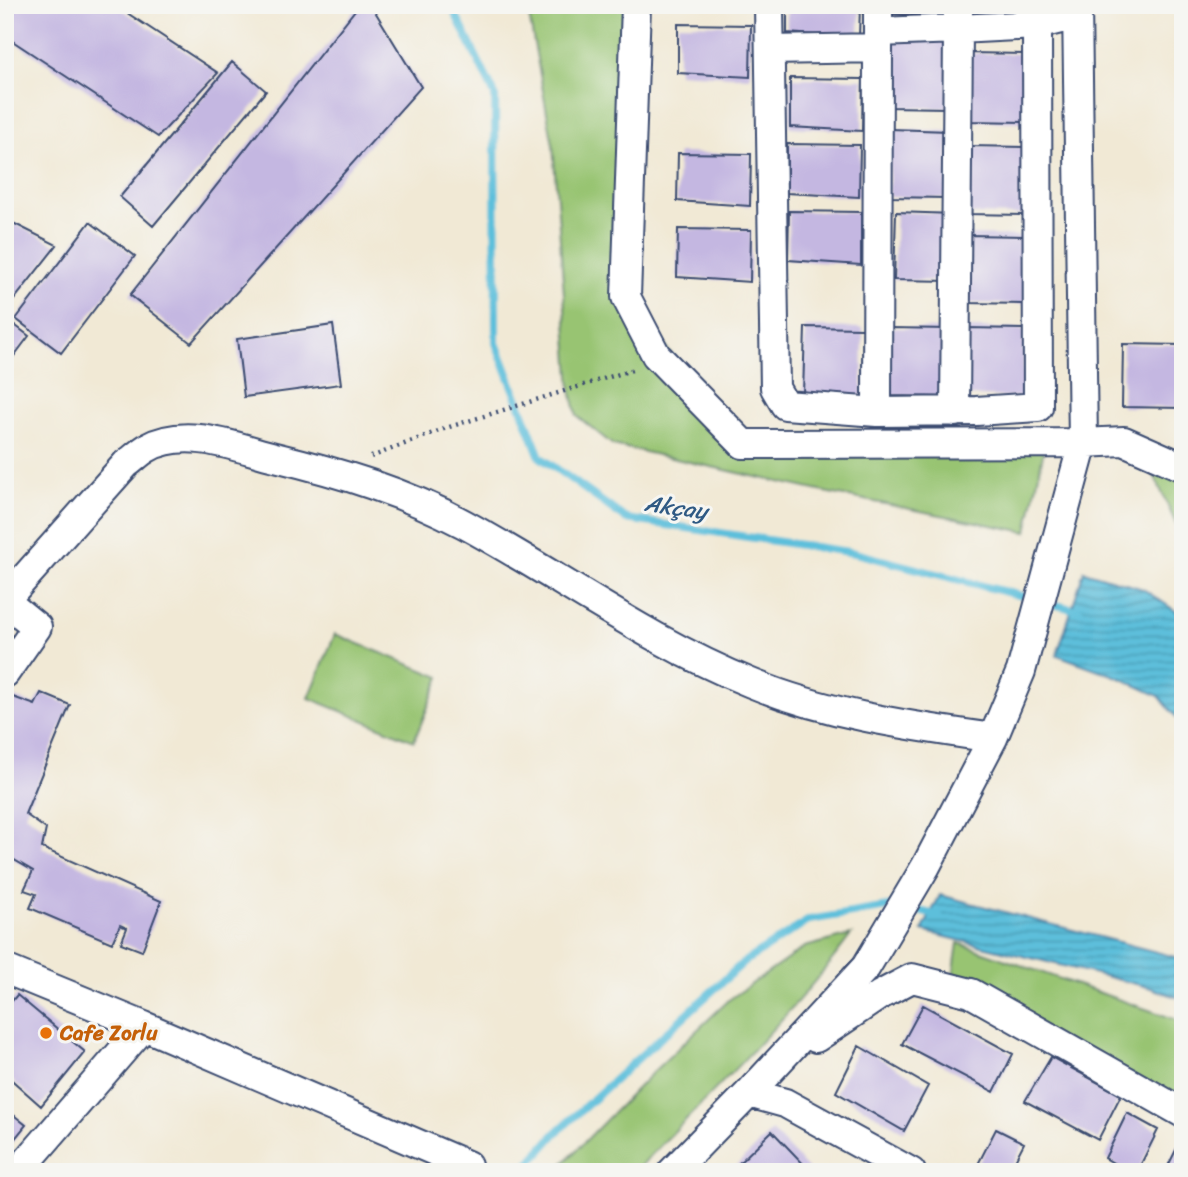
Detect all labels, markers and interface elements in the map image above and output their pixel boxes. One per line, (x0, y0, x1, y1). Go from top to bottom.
water label: Akçay (641, 483, 713, 533)
place label: Cafe Zorlu (59, 1014, 158, 1052)
marker: Cafe Zorlu (38, 1025, 54, 1041)

